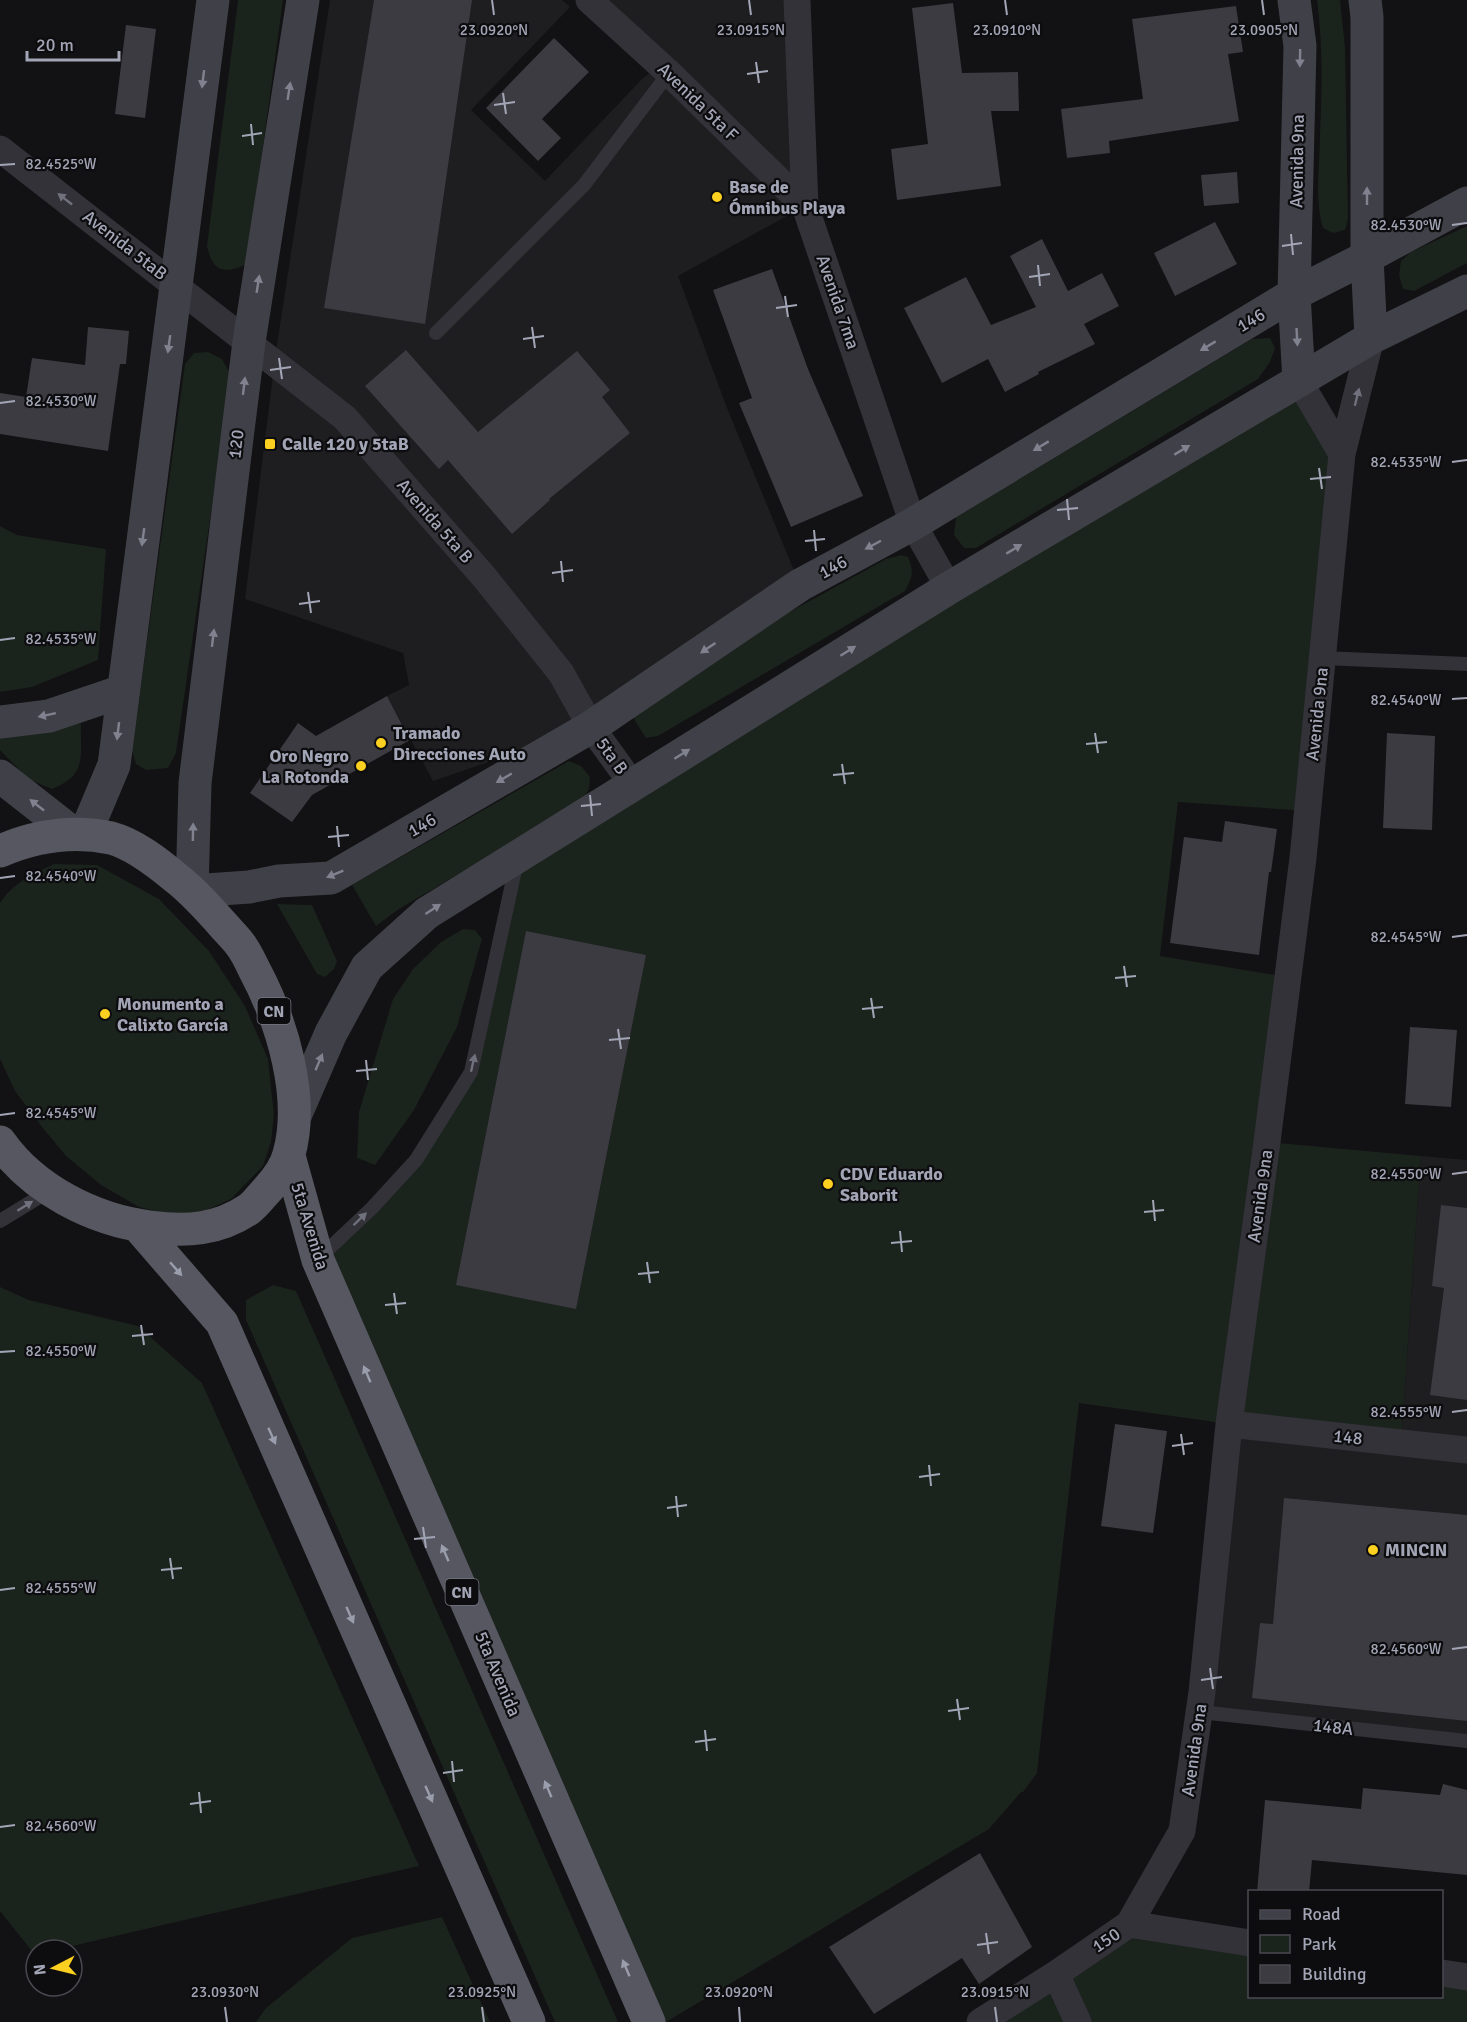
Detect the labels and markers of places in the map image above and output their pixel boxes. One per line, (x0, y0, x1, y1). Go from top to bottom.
place label: Base de Ómnibus Playa (729, 176, 845, 219)
marker: Base de Ómnibus Playa (710, 190, 724, 204)
place label: Calle 120 y 5taB (282, 433, 409, 455)
marker: Calle 120 y 5taB (263, 437, 277, 451)
place label: Tramado Direcciones Auto (393, 722, 526, 765)
marker: Tramado Direcciones Auto (374, 736, 388, 750)
place label: Oro Negro La Rotonda (261, 745, 349, 788)
marker: Oro Negro La Rotonda (354, 759, 368, 773)
place label: Monumento a Calixto García (117, 993, 228, 1036)
marker: Monumento a Calixto García (98, 1007, 112, 1021)
place label: CDV Eduardo Saborit (840, 1163, 943, 1206)
marker: CDV Eduardo Saborit (821, 1177, 835, 1191)
place label: MINCIN (1385, 1539, 1447, 1561)
marker: MINCIN (1366, 1543, 1380, 1557)

